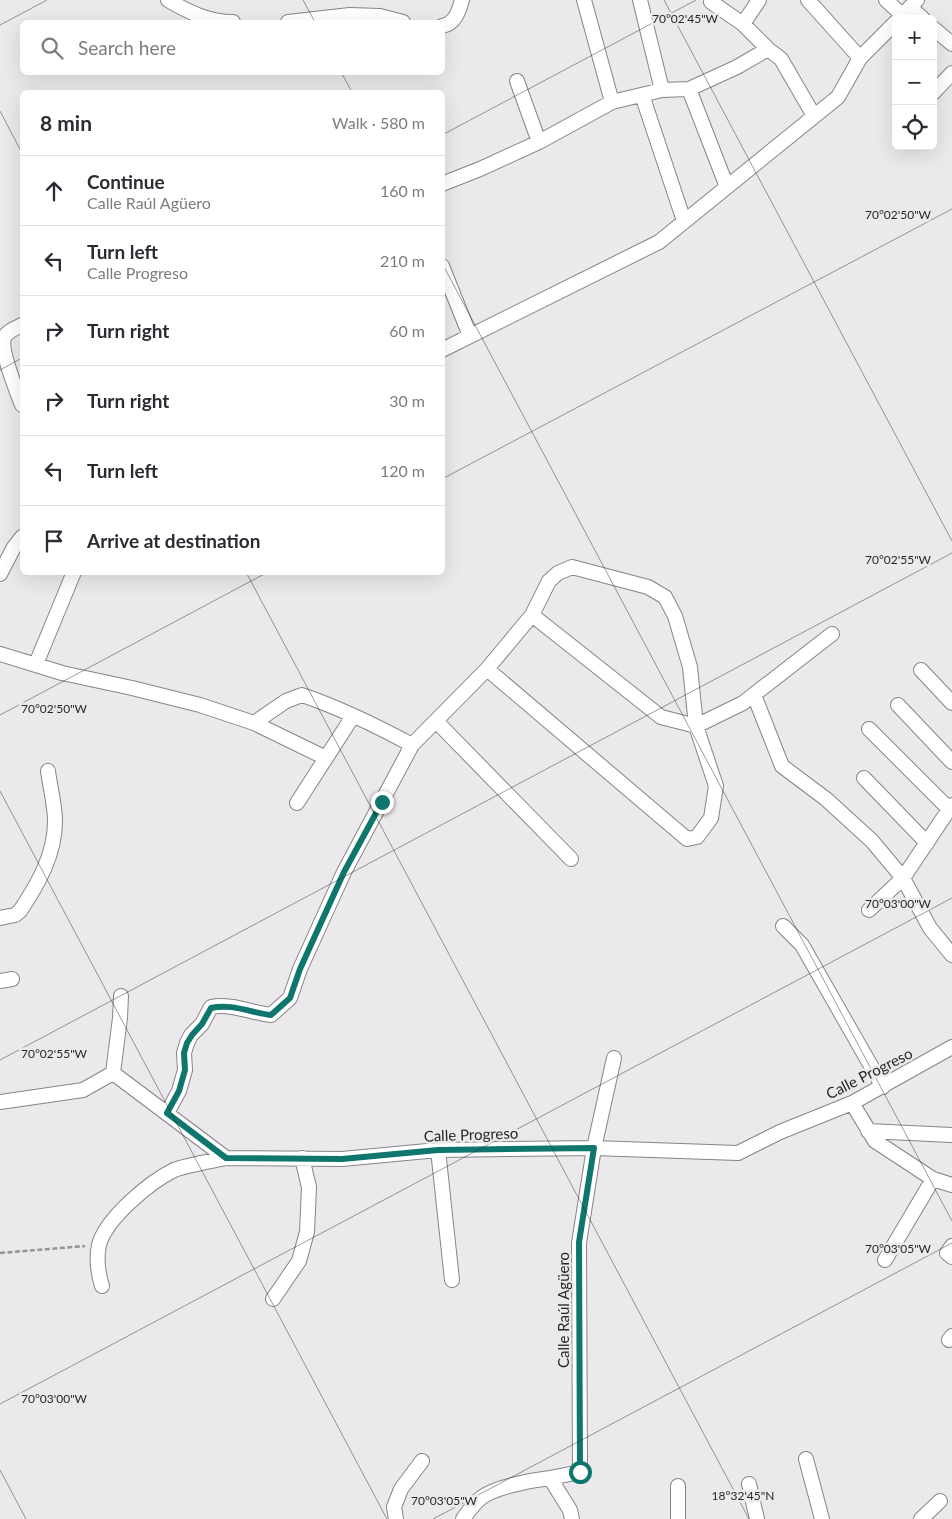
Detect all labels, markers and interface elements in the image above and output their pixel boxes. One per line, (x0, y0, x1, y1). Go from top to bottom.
text: 70°02'45"W (652, 11, 719, 26)
map controls (892, 15, 937, 150)
button: + (892, 15, 937, 60)
search box (20, 20, 445, 75)
icon: search (38, 34, 66, 62)
text: Search here (78, 36, 176, 59)
button: − (892, 60, 937, 105)
button: locate (892, 105, 937, 150)
text: 8 min (40, 110, 92, 135)
text: Walk · 580 m (332, 113, 425, 132)
text: Continue (87, 170, 165, 193)
icon: ahead (40, 177, 68, 205)
text: 160 m (380, 181, 425, 200)
text: Calle Raúl Agüero (87, 193, 211, 212)
text: 70°02'50"W (865, 207, 932, 222)
text: Turn left (87, 240, 158, 263)
icon: left (40, 247, 68, 275)
text: 210 m (380, 251, 425, 270)
text: Calle Progreso (87, 263, 188, 282)
icon: right (40, 317, 68, 345)
text: Turn right (87, 319, 169, 342)
text: 60 m (389, 321, 425, 340)
icon: right (40, 387, 68, 415)
text: Turn right (87, 389, 169, 412)
text: 30 m (389, 391, 425, 410)
icon: left (40, 457, 68, 485)
text: Turn left (87, 459, 158, 482)
text: 120 m (380, 461, 425, 480)
icon: arrive (40, 527, 68, 555)
text: Arrive at destination (87, 529, 260, 552)
text: 70°02'55"W (865, 552, 932, 567)
text: 70°02'50"W (21, 701, 88, 716)
route end (371, 791, 394, 814)
text: 70°03'00"W (865, 896, 932, 911)
street label: Calle Progreso (823, 1043, 915, 1103)
text: 70°02'55"W (21, 1046, 88, 1061)
street label: Calle Progreso (423, 1123, 519, 1145)
text: 70°03'05"W (865, 1241, 932, 1256)
street label: Calle Raúl Agüero (554, 1252, 572, 1368)
text: 70°03'00"W (21, 1391, 88, 1406)
route start (569, 1461, 592, 1484)
text: 18°32'45"N (712, 1488, 774, 1503)
text: 70°03'05"W (411, 1493, 478, 1508)

